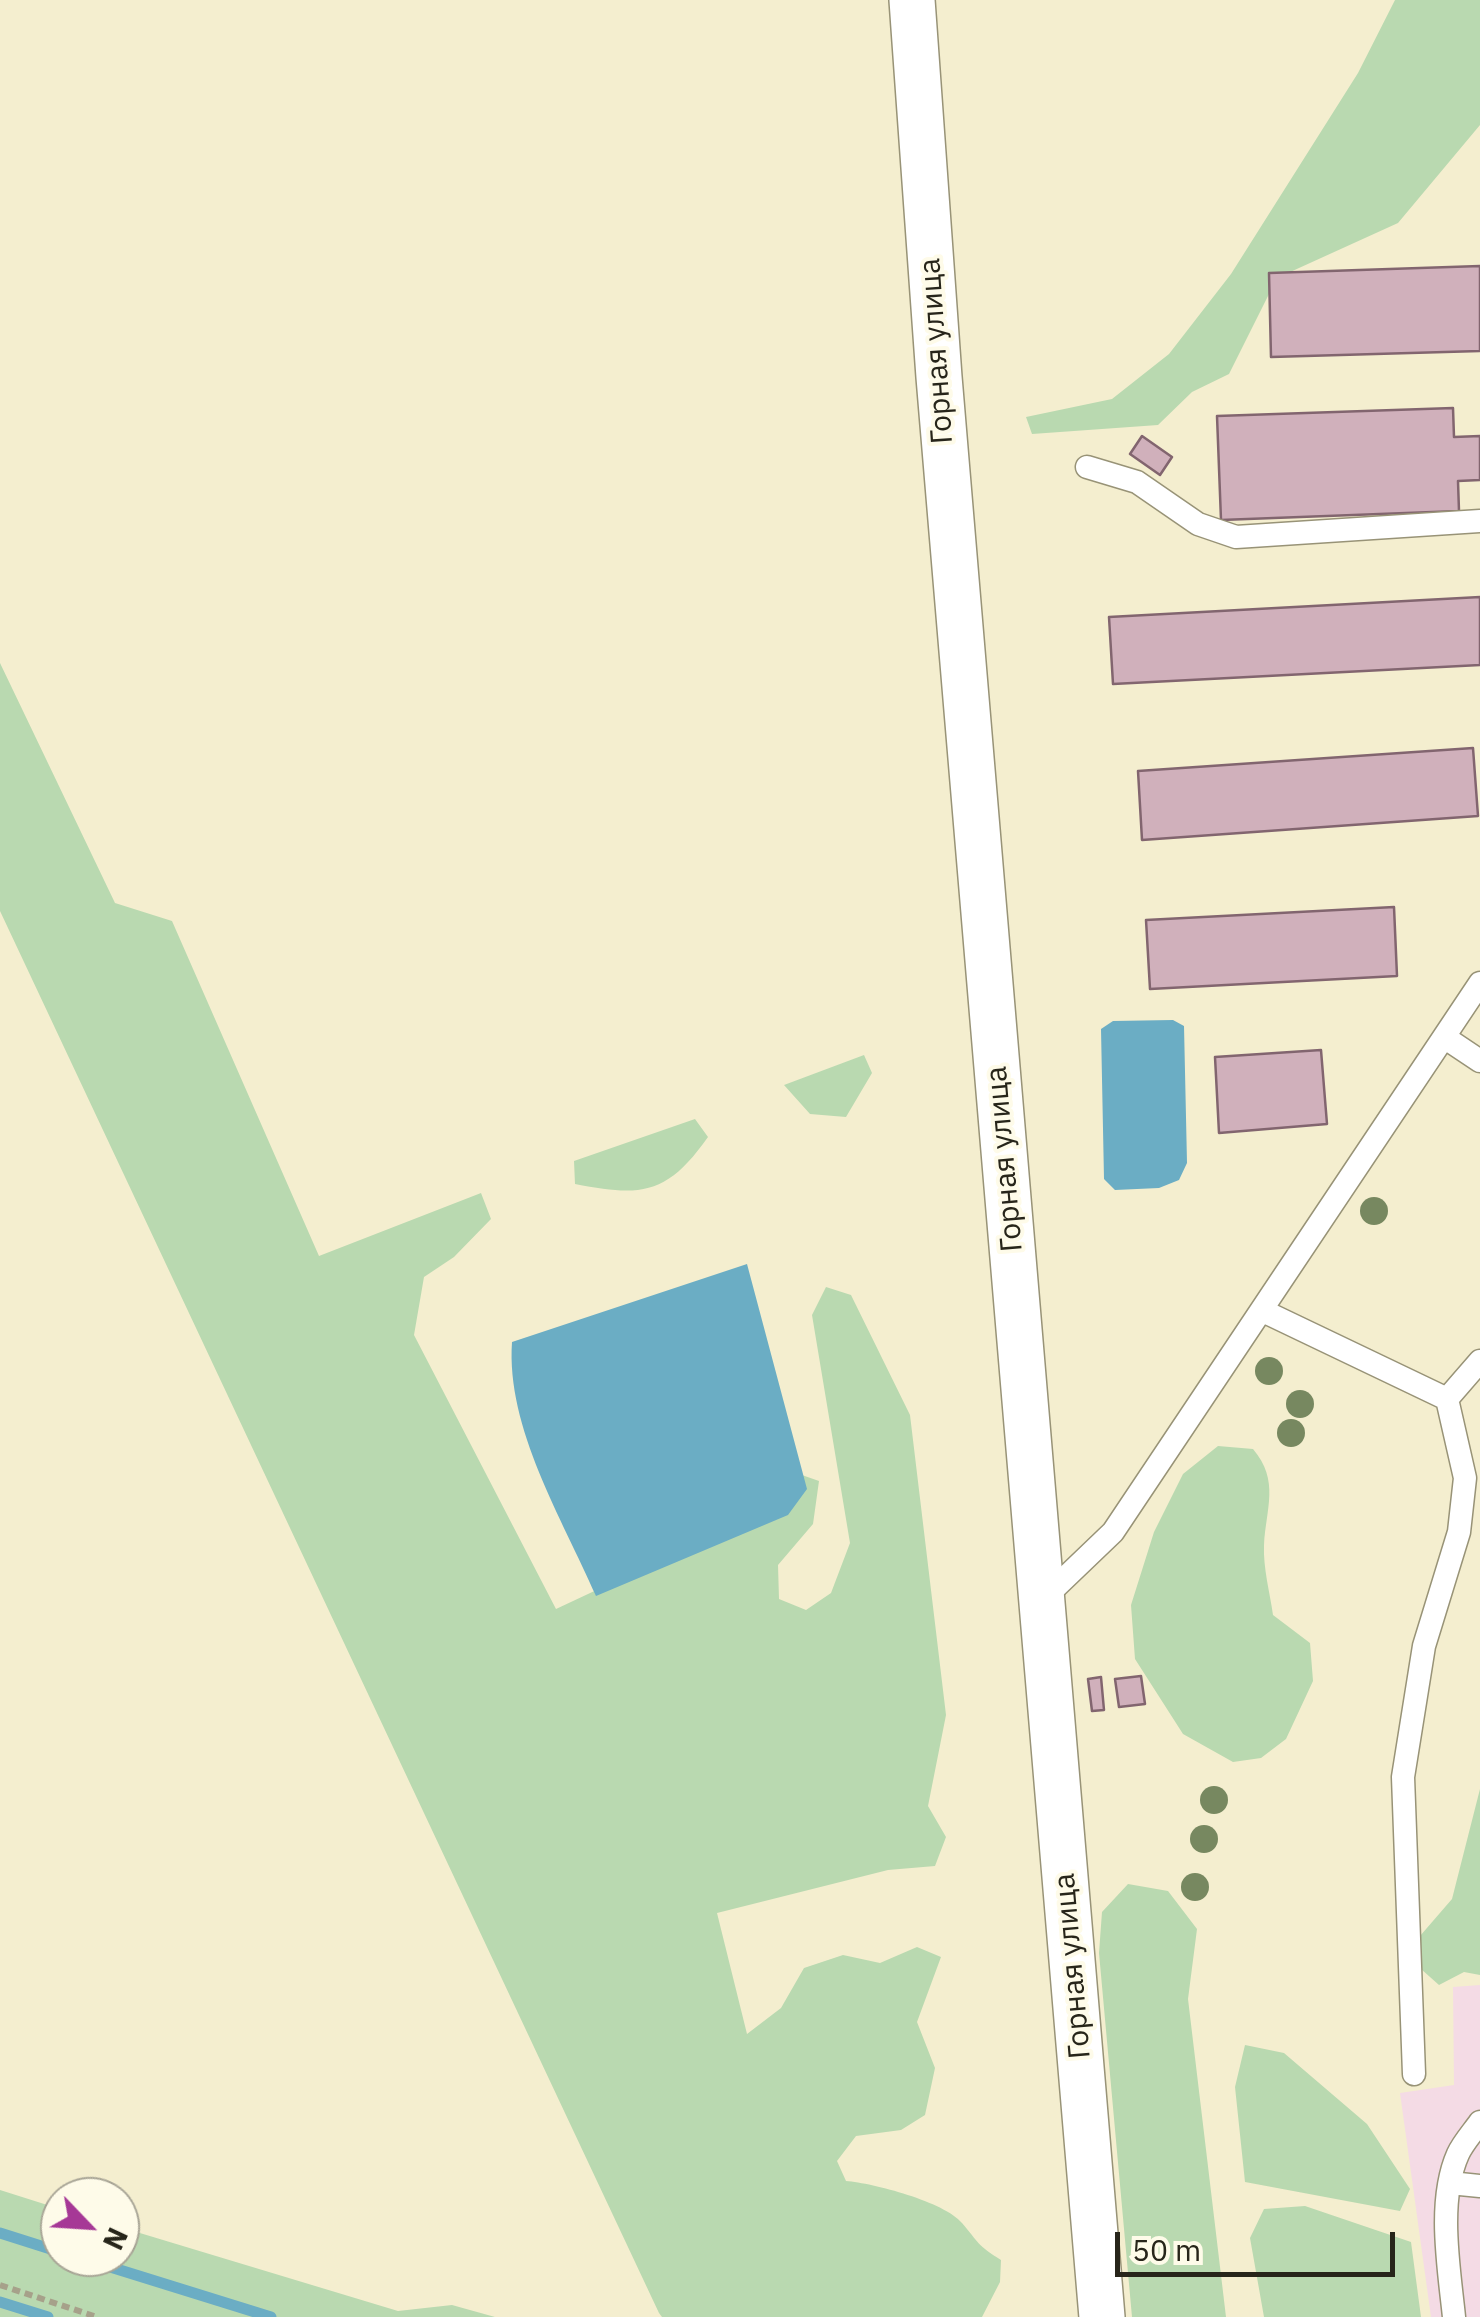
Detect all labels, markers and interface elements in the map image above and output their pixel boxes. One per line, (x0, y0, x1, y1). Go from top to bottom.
street label: Горная улица (913, 257, 961, 445)
street label: Горная улица (979, 1065, 1031, 1253)
street label: Горная улица (1047, 1872, 1099, 2060)
north arrow (40, 2177, 140, 2277)
scale bar (1120, 2212, 1400, 2274)
text: N (95, 2222, 137, 2256)
text: 50 m (1132, 2230, 1201, 2269)

